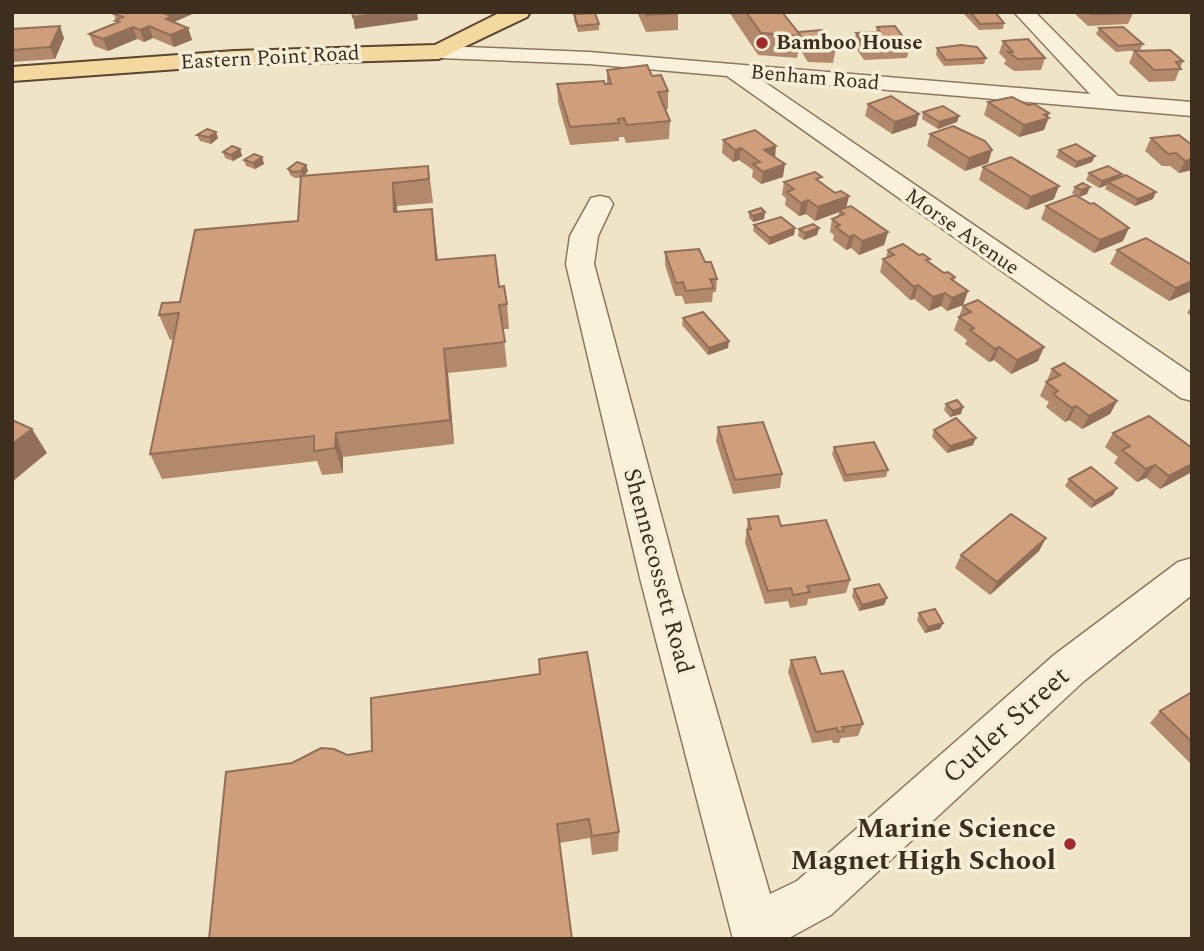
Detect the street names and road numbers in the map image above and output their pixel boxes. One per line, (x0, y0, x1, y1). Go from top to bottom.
street label: Eastern Point Road (180, 37, 360, 79)
street label: Benham Road (749, 56, 881, 100)
street label: Morse Avenue (898, 181, 1026, 283)
street label: Shennecossett Road (613, 464, 703, 678)
street label: Cutler Street (932, 656, 1080, 794)

